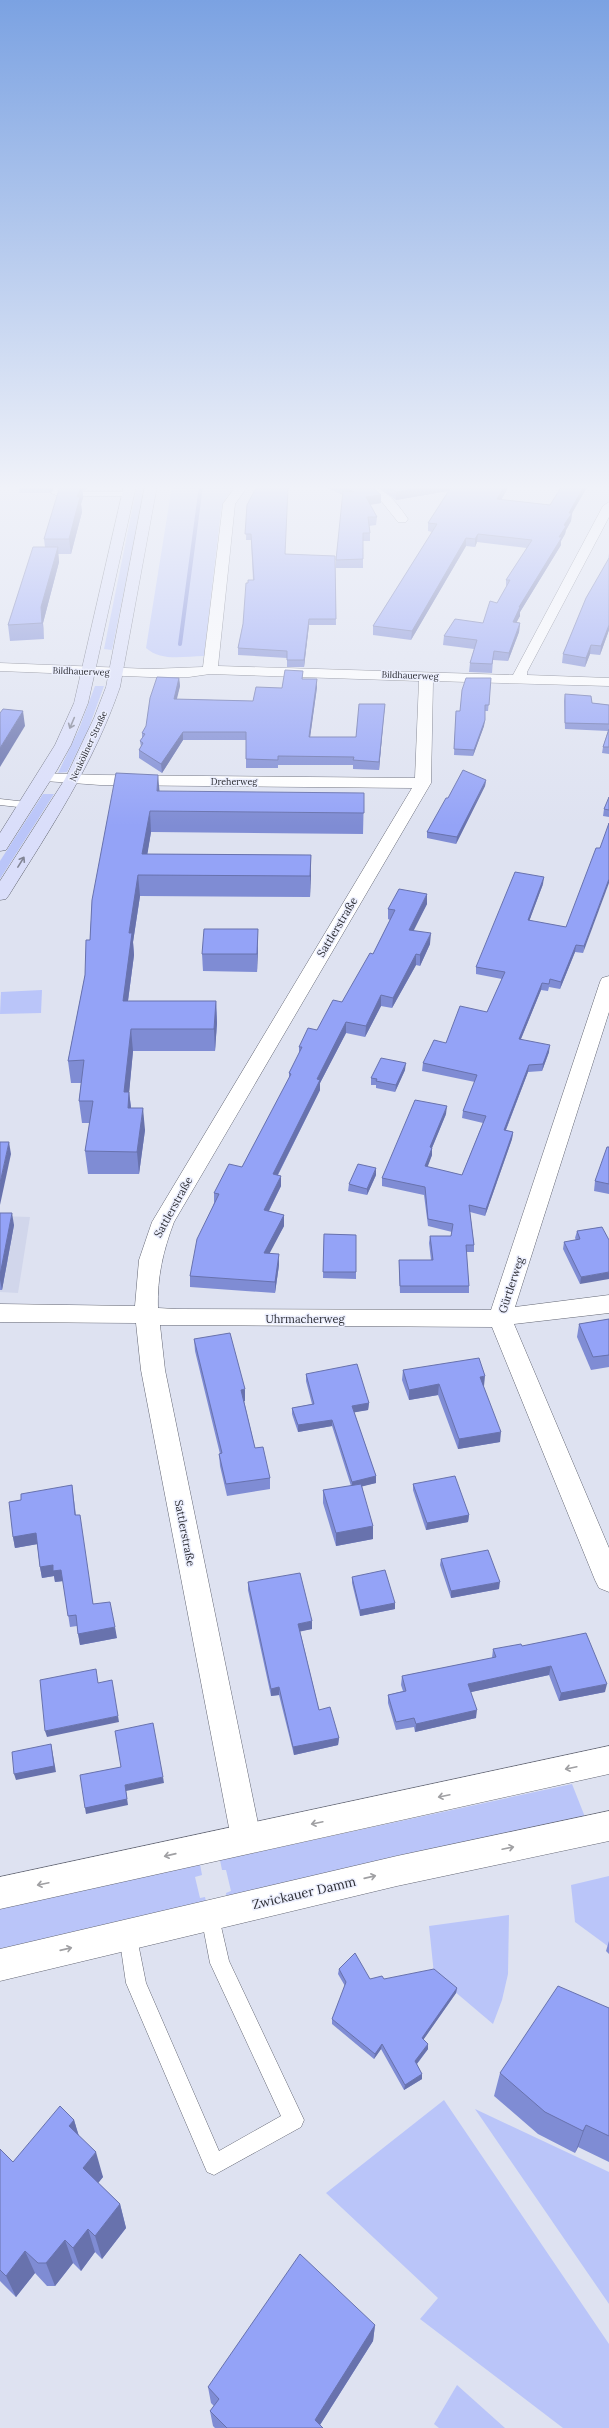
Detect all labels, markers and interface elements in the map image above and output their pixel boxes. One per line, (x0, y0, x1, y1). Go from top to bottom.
street label: Bildhauerweg (52, 665, 111, 678)
street label: Bildhauerweg (381, 669, 440, 682)
street label: Neuköllner Straße (67, 709, 109, 783)
one-way arrow (68, 717, 76, 729)
street label: Dreherweg (211, 776, 258, 787)
one-way arrow (17, 856, 25, 868)
street label: Sattlerstraße (314, 895, 360, 959)
street label: Sattlerstraße (151, 1174, 195, 1240)
street label: Gürtlerweg (495, 1254, 527, 1315)
street label: Uhrmacherweg (265, 1312, 345, 1326)
street label: Sattlerstraße (172, 1499, 198, 1567)
one-way arrow (565, 1765, 578, 1773)
one-way arrow (438, 1792, 451, 1800)
one-way arrow (311, 1820, 324, 1828)
one-way arrow (501, 1843, 514, 1851)
one-way arrow (163, 1852, 176, 1860)
street label: Zwickauer Damm (251, 1873, 358, 1913)
one-way arrow (363, 1873, 376, 1881)
one-way arrow (36, 1880, 49, 1888)
one-way arrow (59, 1945, 72, 1953)

